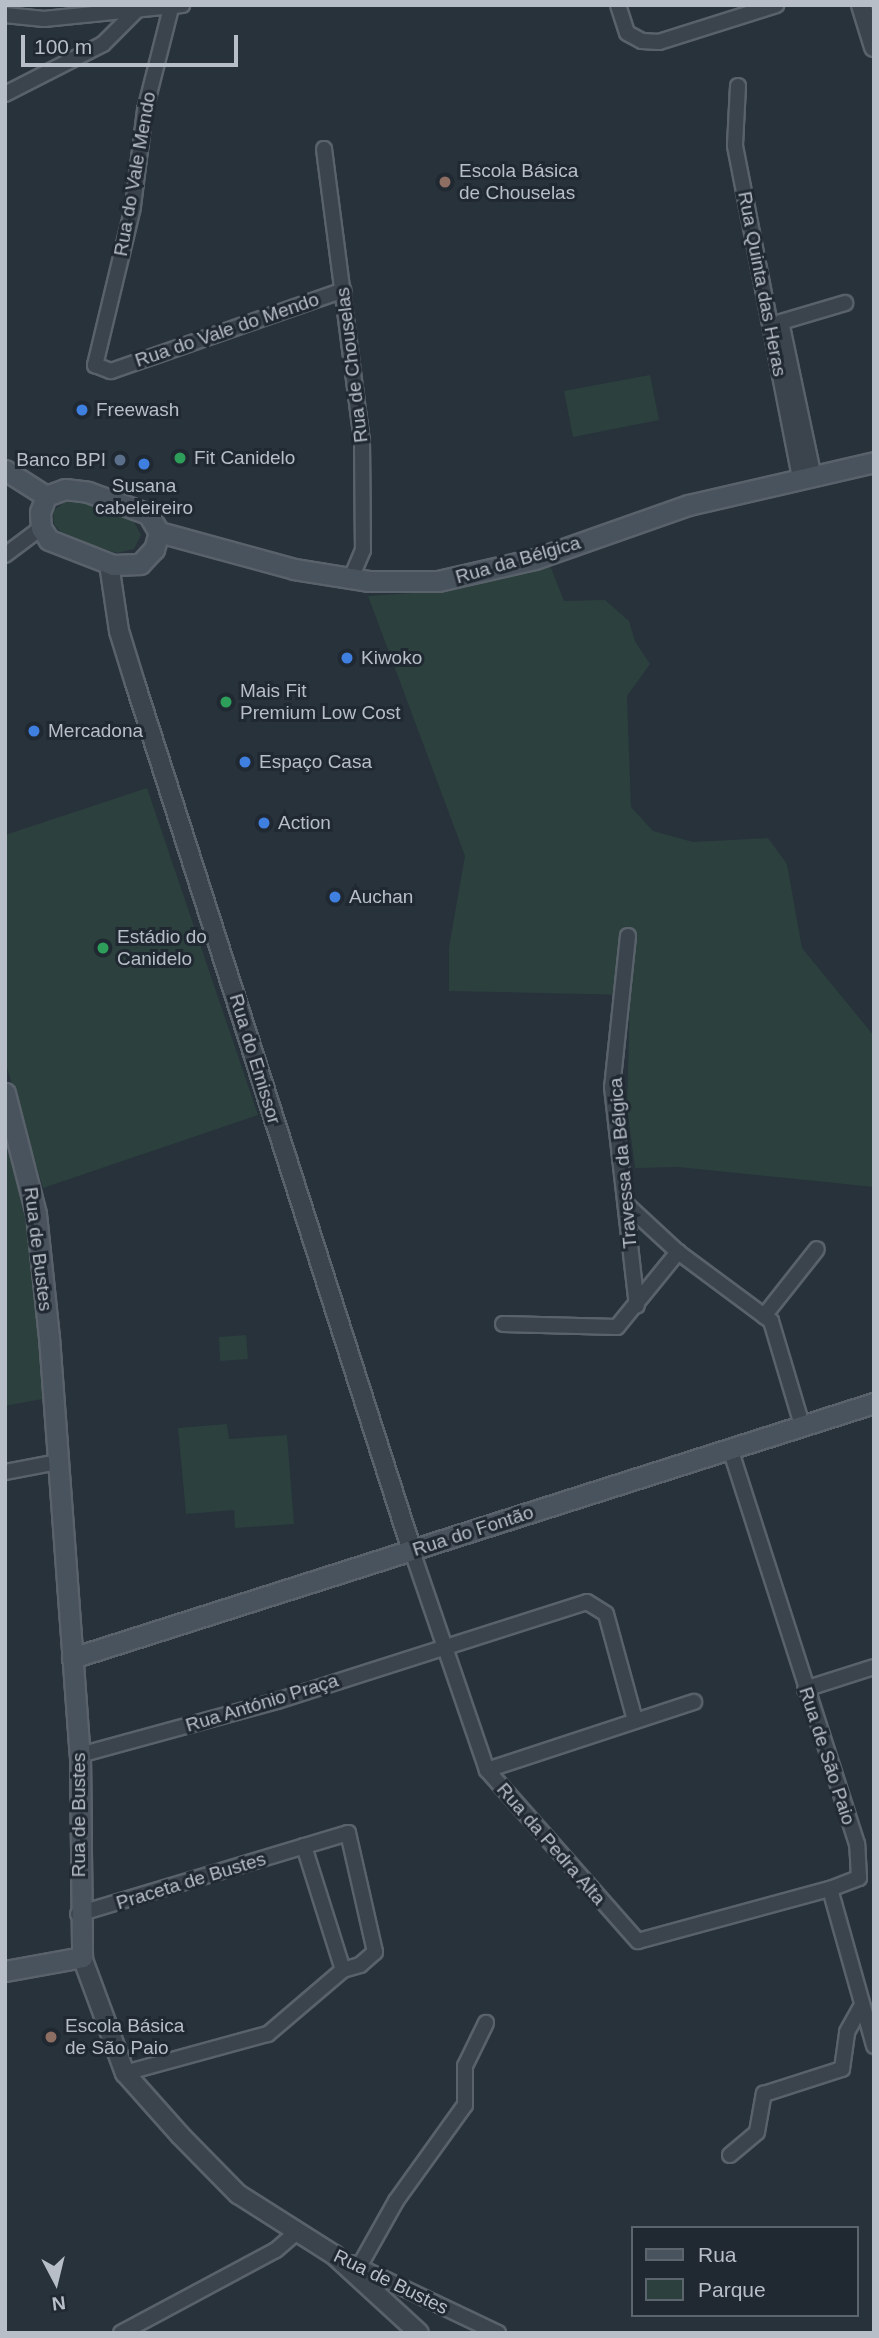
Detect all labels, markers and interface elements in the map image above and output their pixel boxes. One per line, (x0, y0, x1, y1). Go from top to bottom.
scale bar (24, 21, 242, 65)
text: 100 m (34, 35, 92, 58)
street label: Rua do Vale Mendo (109, 90, 161, 258)
place label: Escola Básica de Chouselas (459, 160, 578, 204)
marker: Escola Básica de Chouselas (437, 174, 453, 190)
street label: Rua Quinta das Heras (733, 190, 791, 378)
street label: Rua de Chouselas (331, 286, 373, 444)
street label: Rua do Vale do Mendo (132, 288, 322, 372)
place label: Freewash (96, 399, 179, 421)
marker: Freewash (74, 402, 90, 418)
place label: Fit Canidelo (194, 447, 295, 469)
place label: Banco BPI (16, 449, 106, 471)
marker: Fit Canidelo (172, 450, 188, 466)
marker: Banco BPI (112, 452, 128, 468)
marker: Susana cabeleireiro (136, 456, 152, 472)
place label: Susana cabeleireiro (95, 475, 193, 519)
street label: Rua da Bélgica (453, 531, 583, 589)
place label: Kiwoko (361, 647, 422, 669)
marker: Kiwoko (339, 650, 355, 666)
place label: Mais Fit Premium Low Cost (240, 680, 400, 724)
marker: Mais Fit Premium Low Cost (218, 694, 234, 710)
place label: Mercadona (48, 720, 143, 742)
marker: Mercadona (26, 723, 42, 739)
place label: Espaço Casa (259, 751, 372, 773)
marker: Espaço Casa (237, 754, 253, 770)
place label: Action (278, 812, 331, 834)
marker: Action (256, 815, 272, 831)
place label: Auchan (349, 886, 413, 908)
marker: Auchan (327, 889, 343, 905)
place label: Estádio do Canidelo (117, 926, 207, 970)
marker: Estádio do Canidelo (95, 940, 111, 956)
street label: Rua do Emissor (224, 991, 286, 1127)
street label: Travessa da Bélgica (604, 1077, 642, 1249)
street label: Rua de Bustes (19, 1186, 57, 1312)
street label: Rua do Fontão (410, 1501, 536, 1561)
street label: Rua António Praça (182, 1669, 342, 1737)
street label: Rua de São Paio (794, 1684, 860, 1828)
street label: Rua de Bustes (68, 1753, 90, 1877)
street label: Rua da Pedra Alta (491, 1778, 611, 1910)
street label: Praceta de Bustes (113, 1847, 269, 1915)
place label: Escola Básica de São Paio (65, 2015, 184, 2059)
marker: Escola Básica de São Paio (43, 2029, 59, 2045)
legend (630, 2226, 858, 2317)
text: Rua (698, 2243, 737, 2266)
street label: Rua de Bustes (330, 2244, 452, 2320)
north arrow (21, 2247, 91, 2317)
text: Parque (698, 2278, 766, 2301)
text: N (51, 2292, 67, 2315)

